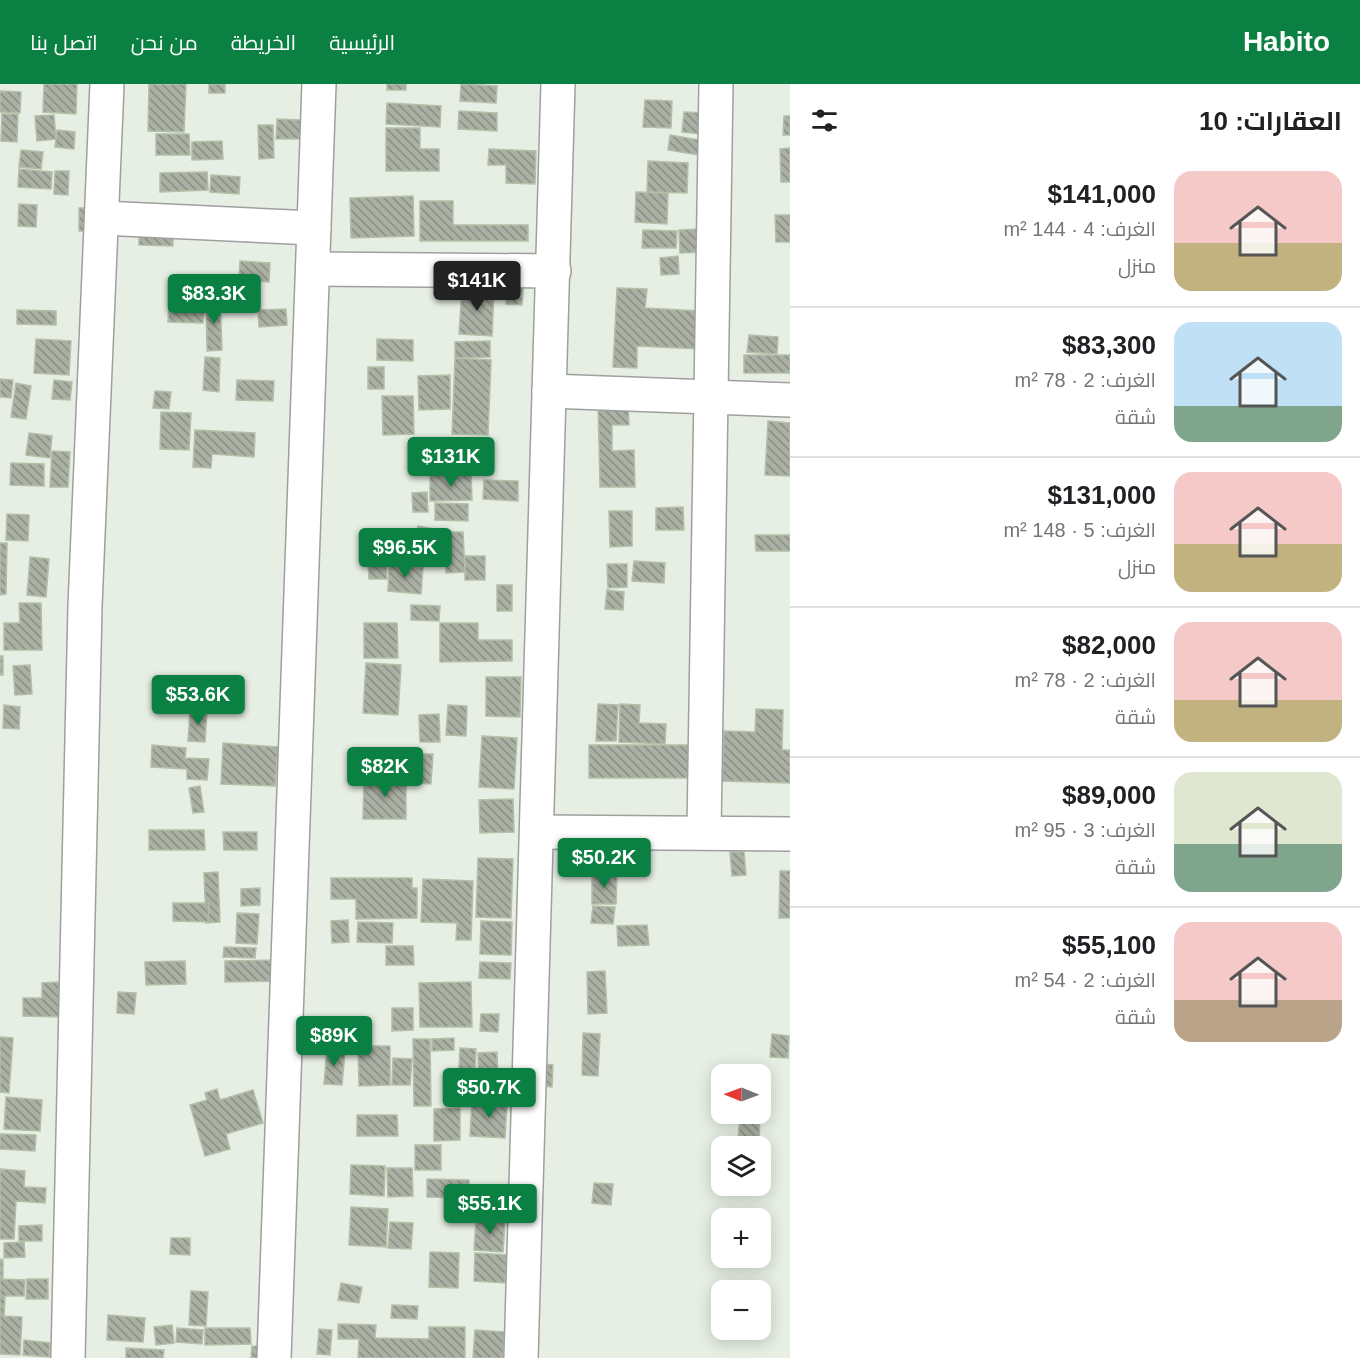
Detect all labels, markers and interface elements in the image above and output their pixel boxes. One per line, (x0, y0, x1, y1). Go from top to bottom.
text: Habito (1243, 26, 1330, 57)
text: اتصل بنا (30, 31, 98, 54)
text: من نحن (131, 31, 198, 54)
text: الخريطة (231, 31, 296, 54)
text: الرئيسية (329, 31, 395, 54)
icon: filters (808, 104, 841, 137)
text: العقارات: 10 (1199, 106, 1342, 136)
text: $141,000 (1048, 179, 1156, 209)
icon: home (1222, 195, 1294, 267)
text: الغرف: 4 · 144 m² (1003, 218, 1156, 240)
text: منزل (1118, 255, 1156, 277)
pin: $141K (435, 261, 519, 312)
text: $141K (448, 269, 506, 291)
pin: $83.3K (165, 274, 263, 325)
text: $83.3K (182, 282, 246, 304)
text: $83,300 (1062, 330, 1156, 360)
icon: home (1222, 346, 1294, 418)
text: الغرف: 2 · 78 m² (1015, 369, 1156, 391)
text: شقة (1115, 406, 1156, 428)
pin: $131K (409, 437, 493, 488)
text: $131K (422, 445, 480, 467)
text: $131,000 (1048, 480, 1156, 510)
icon: home (1222, 496, 1294, 568)
text: الغرف: 5 · 148 m² (1003, 519, 1156, 541)
pin: $96.5K (356, 528, 454, 579)
text: $96.5K (373, 536, 437, 558)
text: منزل (1118, 556, 1156, 578)
text: $82,000 (1062, 630, 1156, 660)
icon: home (1222, 646, 1294, 718)
text: الغرف: 2 · 78 m² (1015, 669, 1156, 691)
pin: $53.6K (149, 675, 247, 726)
text: $53.6K (166, 683, 230, 705)
text: شقة (1115, 706, 1156, 728)
pin: $82K (349, 747, 421, 798)
text: $82K (361, 755, 409, 777)
text: $89,000 (1062, 780, 1156, 810)
icon: home (1222, 796, 1294, 868)
text: الغرف: 3 · 95 m² (1015, 819, 1156, 841)
pin: $50.2K (555, 838, 653, 889)
text: $50.2K (572, 846, 636, 868)
text: شقة (1115, 856, 1156, 878)
text: $55,100 (1062, 930, 1156, 960)
icon: home (1222, 946, 1294, 1018)
text: الغرف: 2 · 54 m² (1015, 969, 1156, 991)
text: شقة (1115, 1006, 1156, 1028)
pin: $89K (298, 1016, 370, 1067)
text: $89K (310, 1024, 358, 1046)
north arrow (711, 1064, 771, 1124)
map controls (711, 1064, 771, 1340)
pin: $50.7K (440, 1068, 538, 1119)
text: $50.7K (457, 1076, 521, 1098)
button: layers (711, 1136, 771, 1196)
pin: $55.1K (441, 1184, 539, 1235)
text: $55.1K (458, 1192, 522, 1214)
button: + (711, 1208, 771, 1268)
button: − (711, 1280, 771, 1340)

